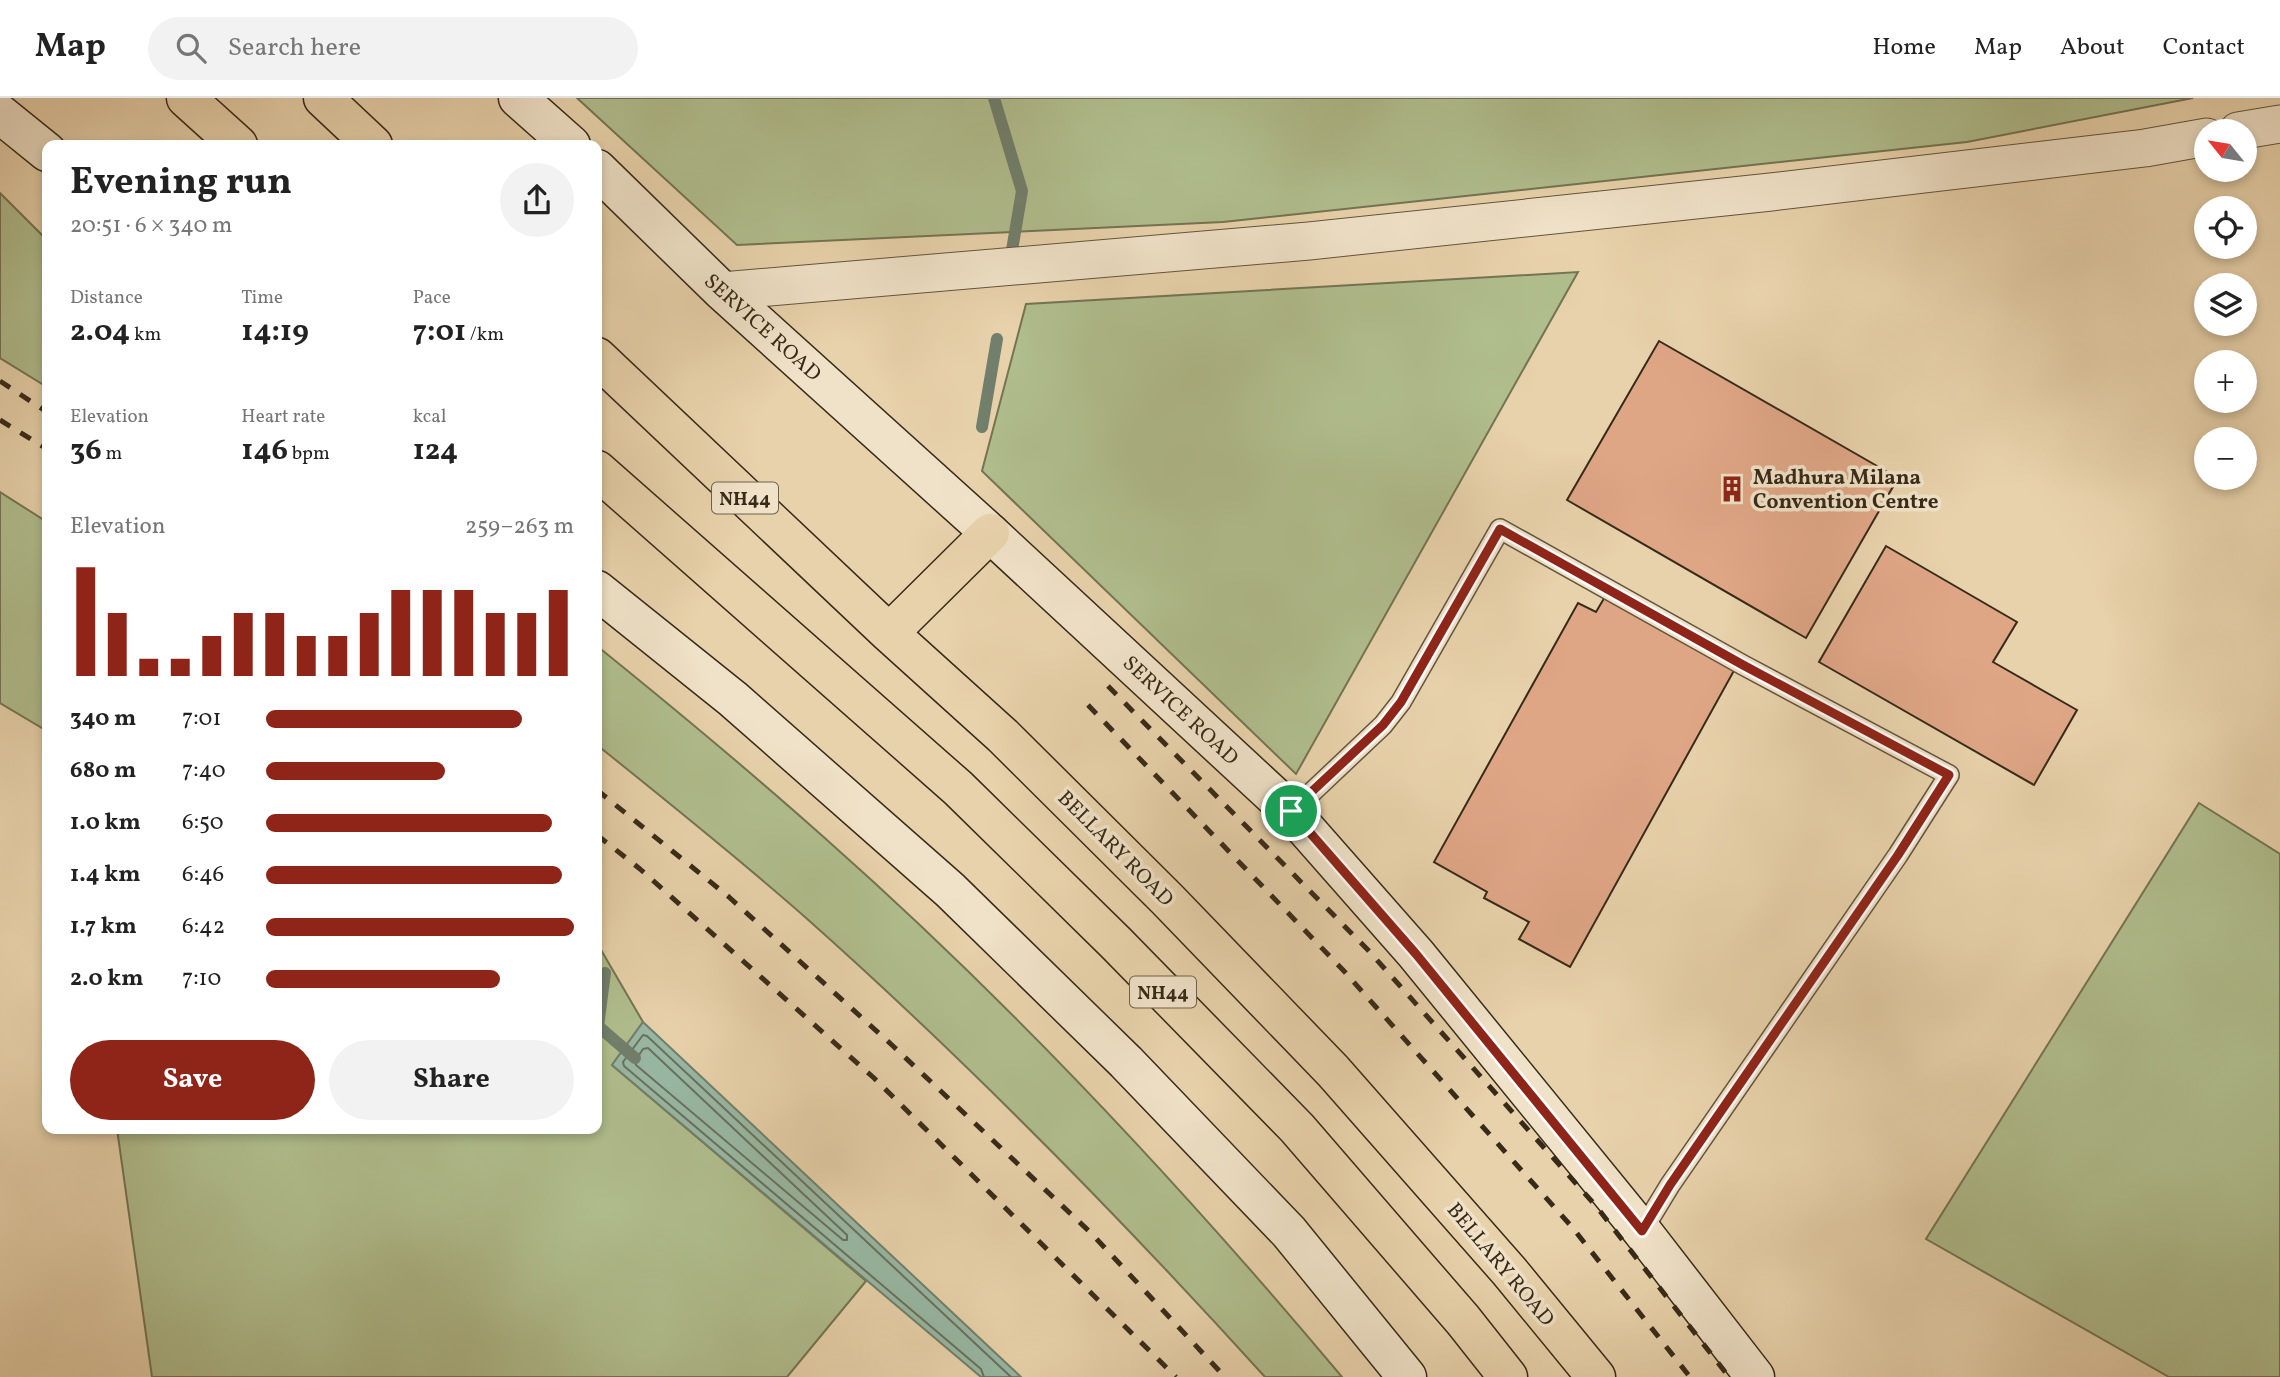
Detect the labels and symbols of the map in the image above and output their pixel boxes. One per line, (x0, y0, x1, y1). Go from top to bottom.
north arrow (2194, 119, 2258, 182)
street label: SERVICE ROAD (697, 268, 827, 389)
place label: Madhura Milana Convention Centre (1753, 464, 1939, 517)
building icon: Madhura Milana Convention Centre (1717, 474, 1747, 504)
road number: NH44 (712, 482, 778, 514)
street label: SERVICE ROAD (1116, 650, 1244, 772)
pin (1261, 781, 1321, 841)
street label: BELLARY ROAD (1050, 785, 1179, 914)
road number: NH44 (1130, 976, 1196, 1007)
street label: BELLARY ROAD (1439, 1197, 1560, 1333)

